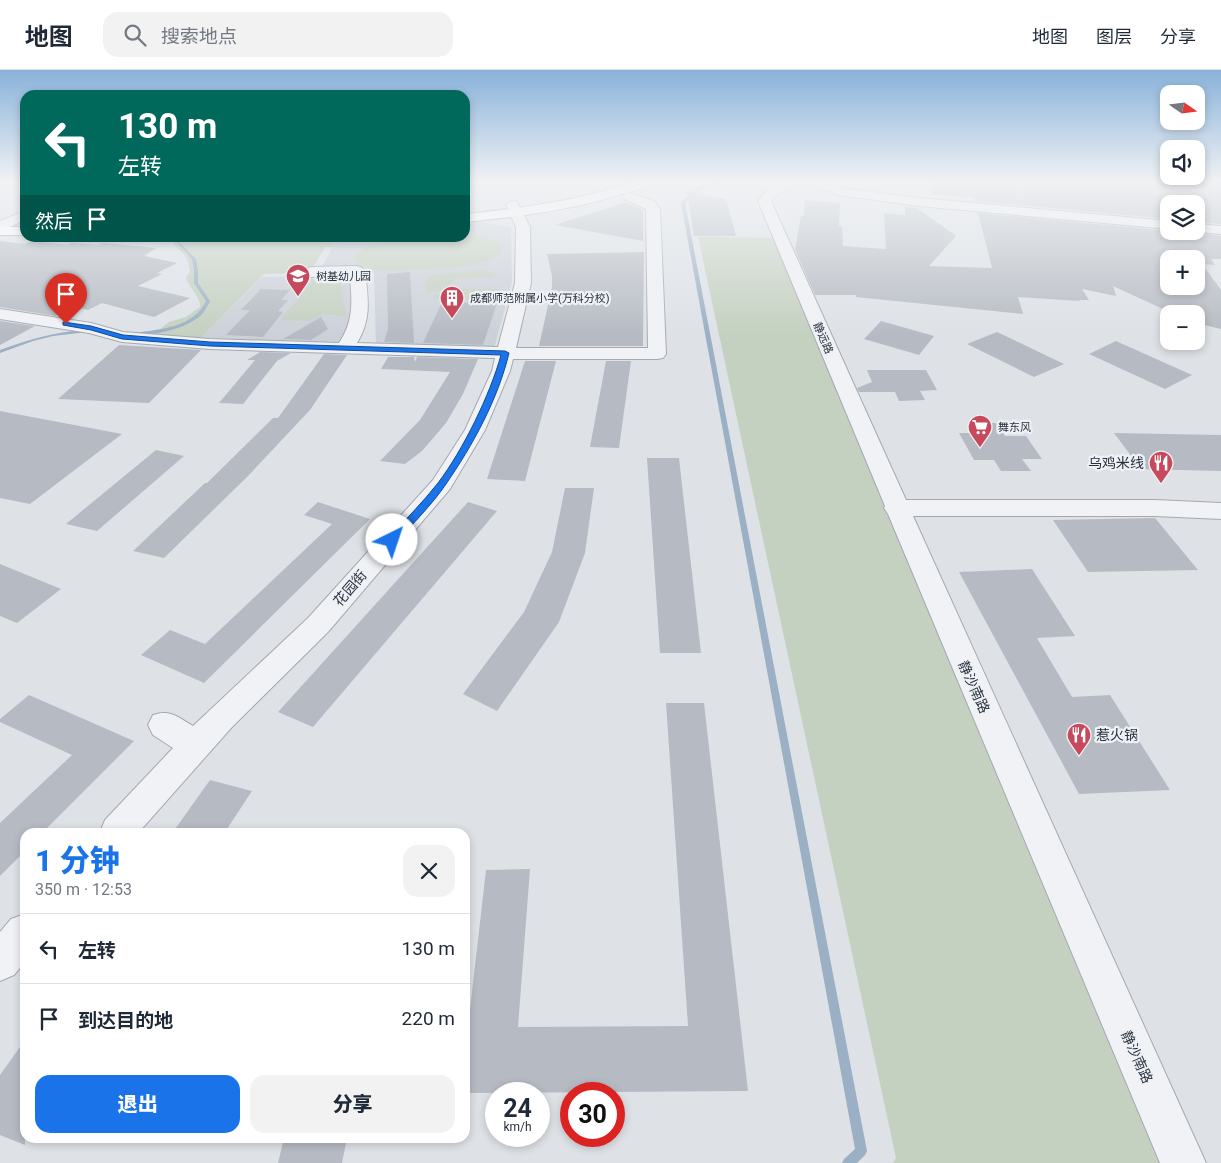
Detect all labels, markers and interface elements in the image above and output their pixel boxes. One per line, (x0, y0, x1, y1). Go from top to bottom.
search box (103, 12, 453, 57)
icon: search (121, 21, 149, 49)
text: 地图 (25, 23, 73, 51)
text: 搜索地点 (161, 25, 237, 48)
text: 地图 (1032, 26, 1068, 47)
text: 图层 (1096, 26, 1132, 47)
text: 分享 (1160, 26, 1196, 47)
north arrow (1160, 85, 1205, 130)
map controls (1160, 85, 1205, 350)
text: 130 m (118, 106, 217, 147)
icon: left (35, 110, 100, 175)
button: sound (1160, 140, 1205, 185)
text: 左转 (118, 154, 162, 179)
button: layers (1160, 195, 1205, 240)
icon: arrive (83, 205, 111, 233)
text: 然后 (35, 210, 73, 233)
button: + (1160, 250, 1205, 295)
school or university icon: 树基幼儿园 (285, 263, 311, 297)
place label: 树基幼儿园 (316, 270, 371, 283)
pin (45, 273, 87, 324)
icon: arrive (52, 280, 80, 308)
building icon: 成都师范附属小学(万科分校) (439, 285, 465, 319)
place label: 成都师范附属小学(万科分校) (470, 292, 610, 305)
button: − (1160, 305, 1205, 350)
street label: 静远路 (811, 320, 835, 356)
supermarket icon: 舞东风 (967, 414, 993, 448)
place label: 舞东风 (998, 421, 1031, 434)
restaurant icon: 乌鸡米线 (1148, 450, 1174, 484)
place label: 乌鸡米线 (1088, 455, 1144, 471)
position arrow (365, 513, 417, 565)
street label: 花园街 (330, 567, 370, 609)
street label: 静沙南路 (955, 658, 993, 716)
restaurant icon: 惹火锅 (1066, 722, 1092, 756)
place label: 惹火锅 (1096, 727, 1138, 743)
text: 1 分钟 (35, 843, 120, 878)
button: close (403, 845, 455, 897)
text: 350 m · 12:53 (35, 880, 132, 899)
icon: left (35, 935, 63, 963)
text: 130 m (402, 937, 455, 960)
text: 左转 (78, 939, 116, 962)
icon: arrive (35, 1005, 63, 1033)
text: 220 m (402, 1007, 455, 1030)
text: 到达目的地 (78, 1009, 173, 1032)
street label: 静沙南路 (1118, 1028, 1156, 1086)
button: 退出 (35, 1075, 240, 1133)
button: 分享 (250, 1075, 455, 1133)
speed limit sign: 30 (560, 1082, 625, 1147)
text: 24 (503, 1094, 532, 1123)
text: km/h (503, 1120, 532, 1134)

